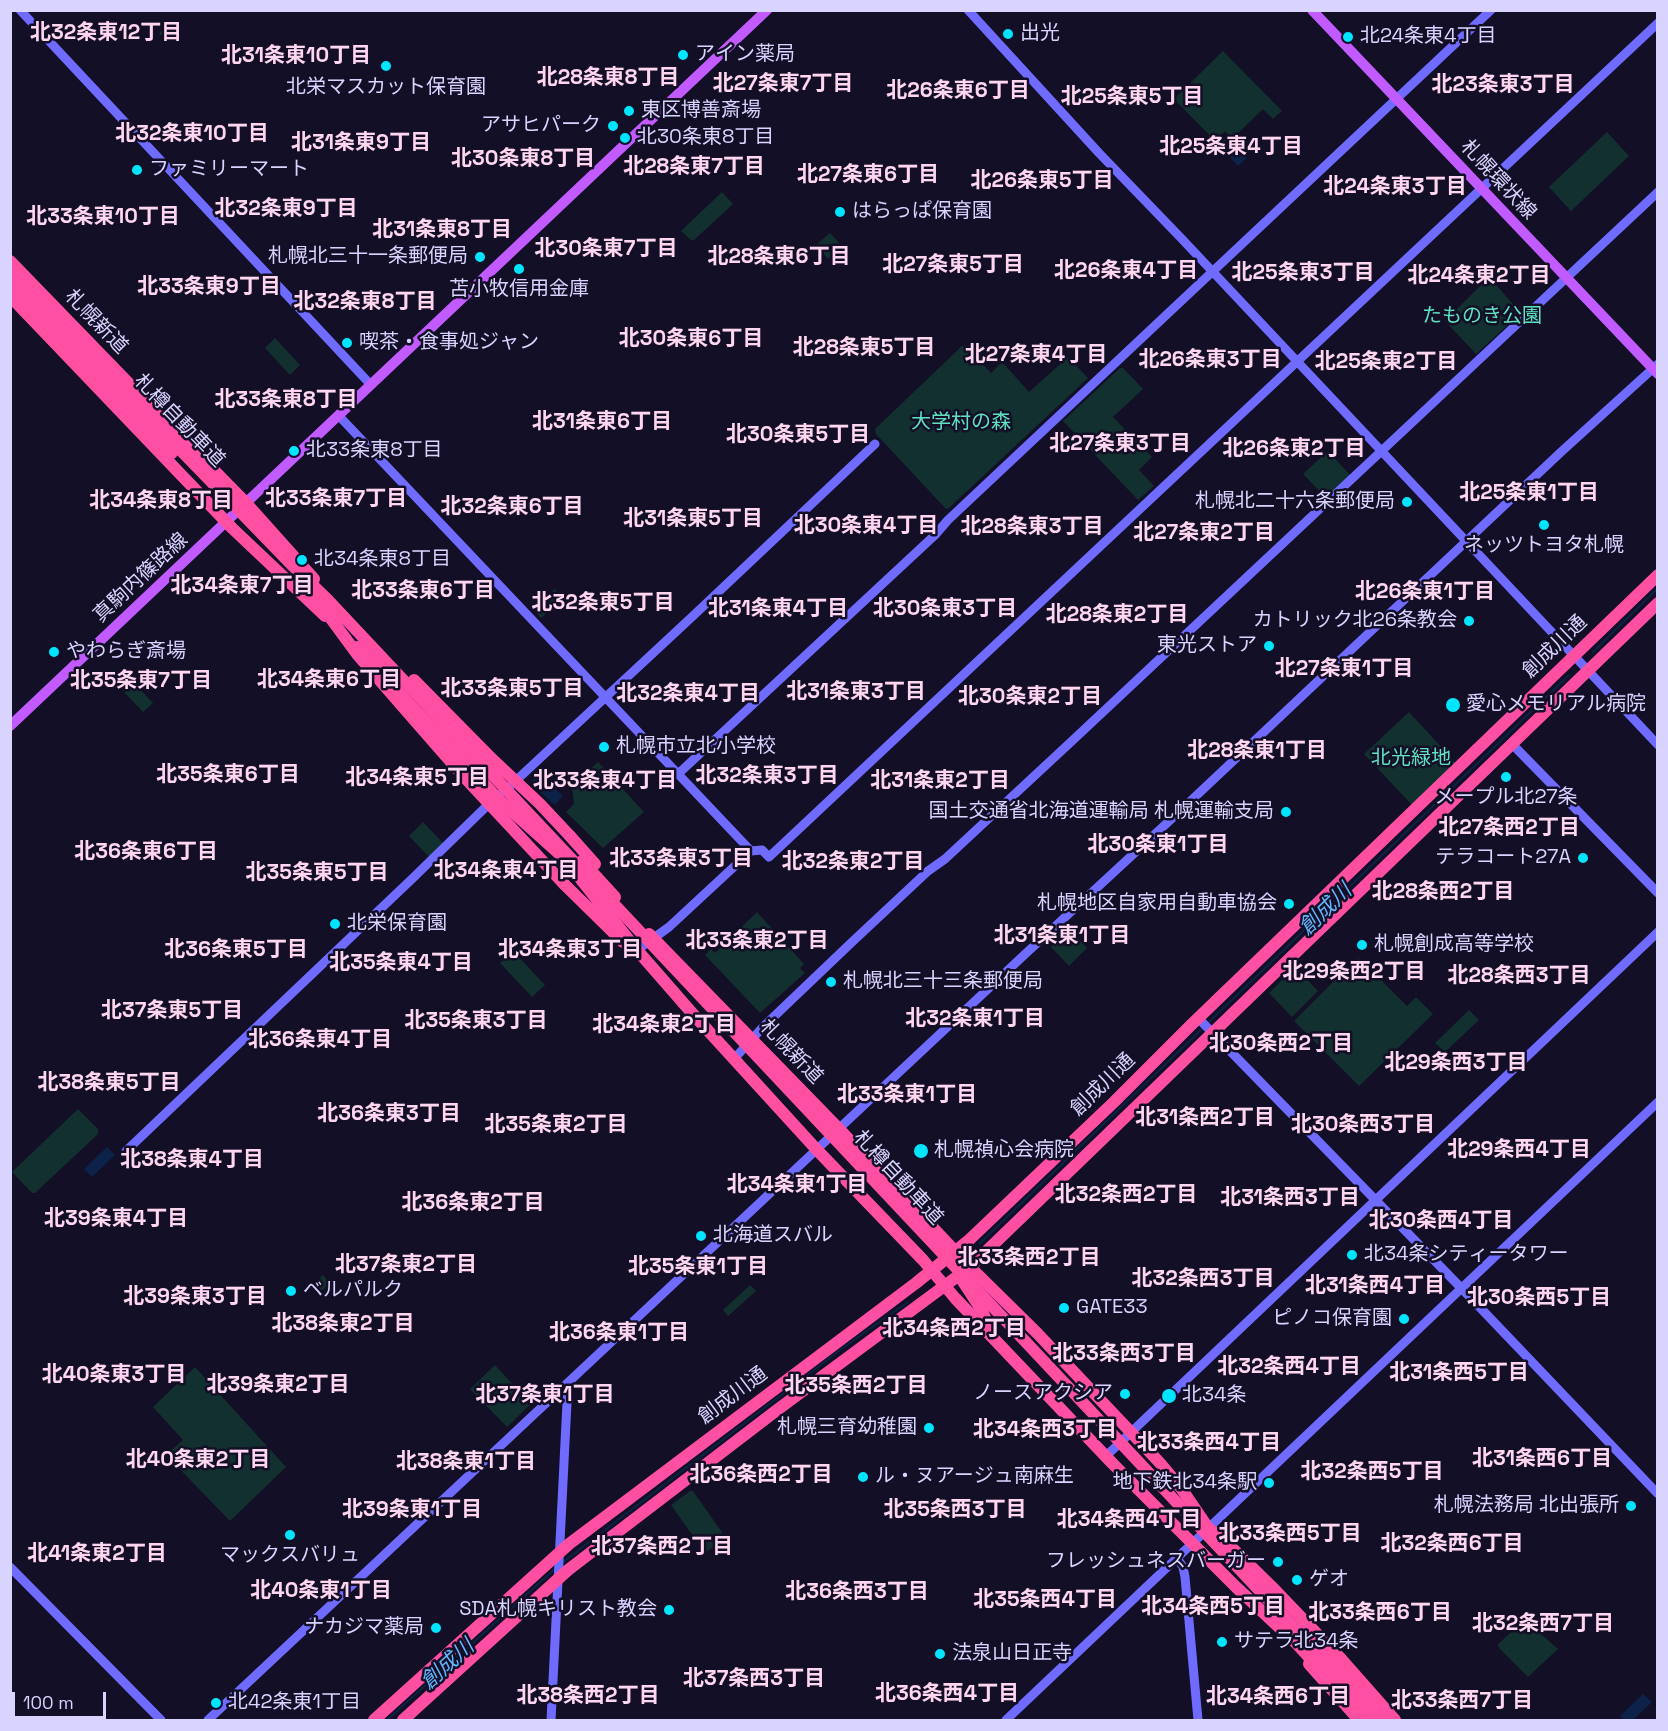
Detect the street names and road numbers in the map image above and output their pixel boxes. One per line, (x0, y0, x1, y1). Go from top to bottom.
street label: 札幌環状線 (1455, 135, 1541, 225)
street label: 札幌新道 (60, 285, 132, 359)
street label: 札樽自動車道 (129, 370, 229, 472)
street label: 真駒内篠路線 (89, 528, 193, 628)
street label: 創成川通 (1518, 611, 1592, 683)
street label: 札幌新道 (755, 1015, 827, 1089)
street label: 創成川通 (1066, 1049, 1140, 1121)
street label: 札樽自動車道 (848, 1126, 948, 1230)
street label: 創成川通 (694, 1362, 772, 1430)

